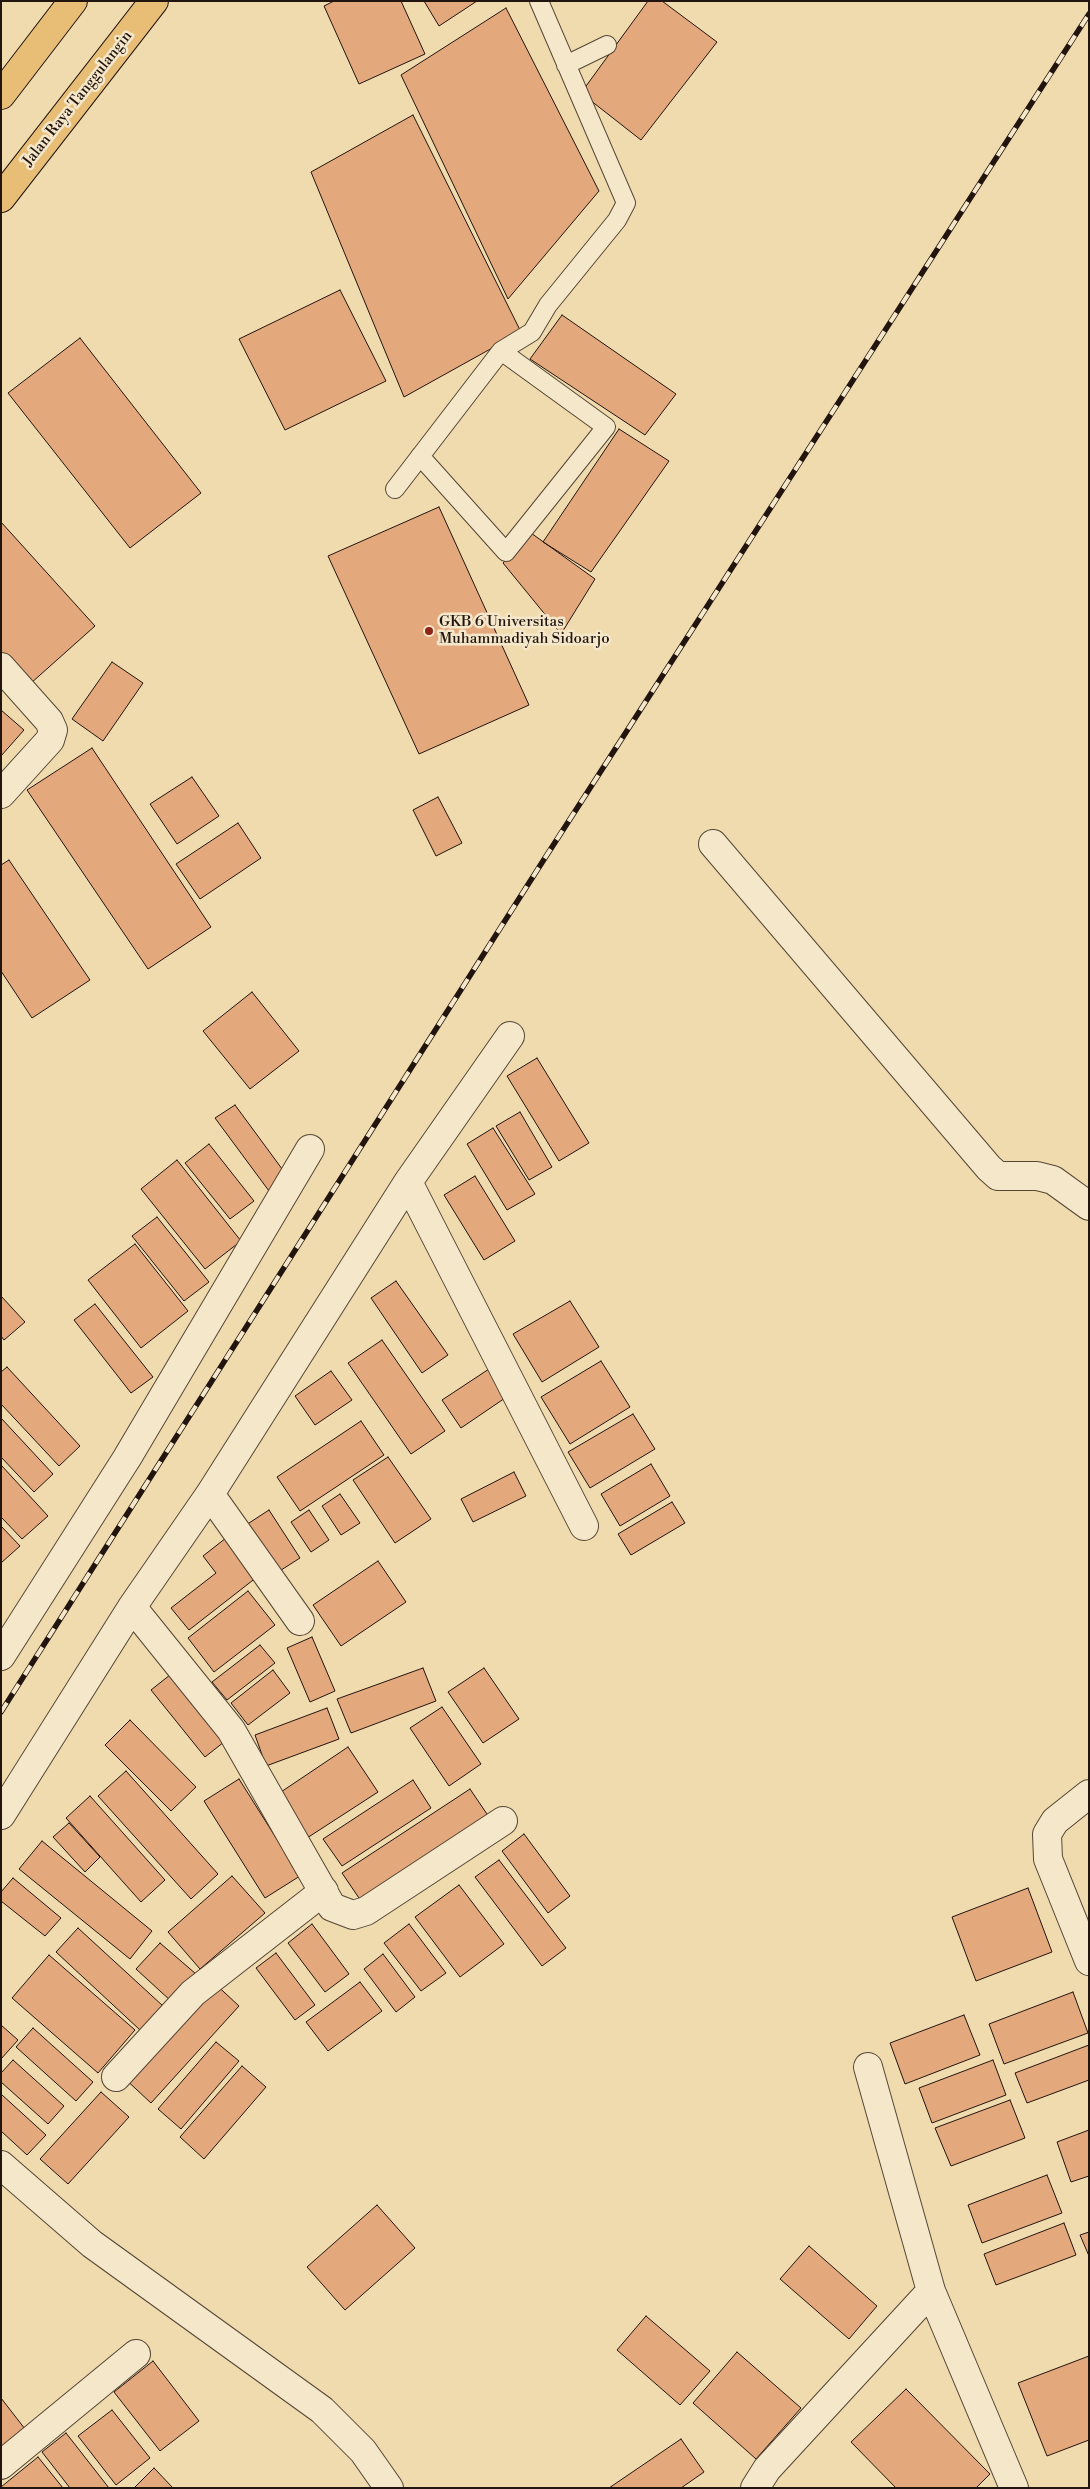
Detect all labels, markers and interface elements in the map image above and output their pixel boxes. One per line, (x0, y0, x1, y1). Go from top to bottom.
street label: Jalan Raya Tanggulangin (19, 28, 137, 170)
place label: GKB 6 Universitas Muhammadiyah Sidoarjo (439, 613, 610, 648)
marker: GKB 6 Universitas Muhammadiyah Sidoarjo (423, 625, 435, 637)

